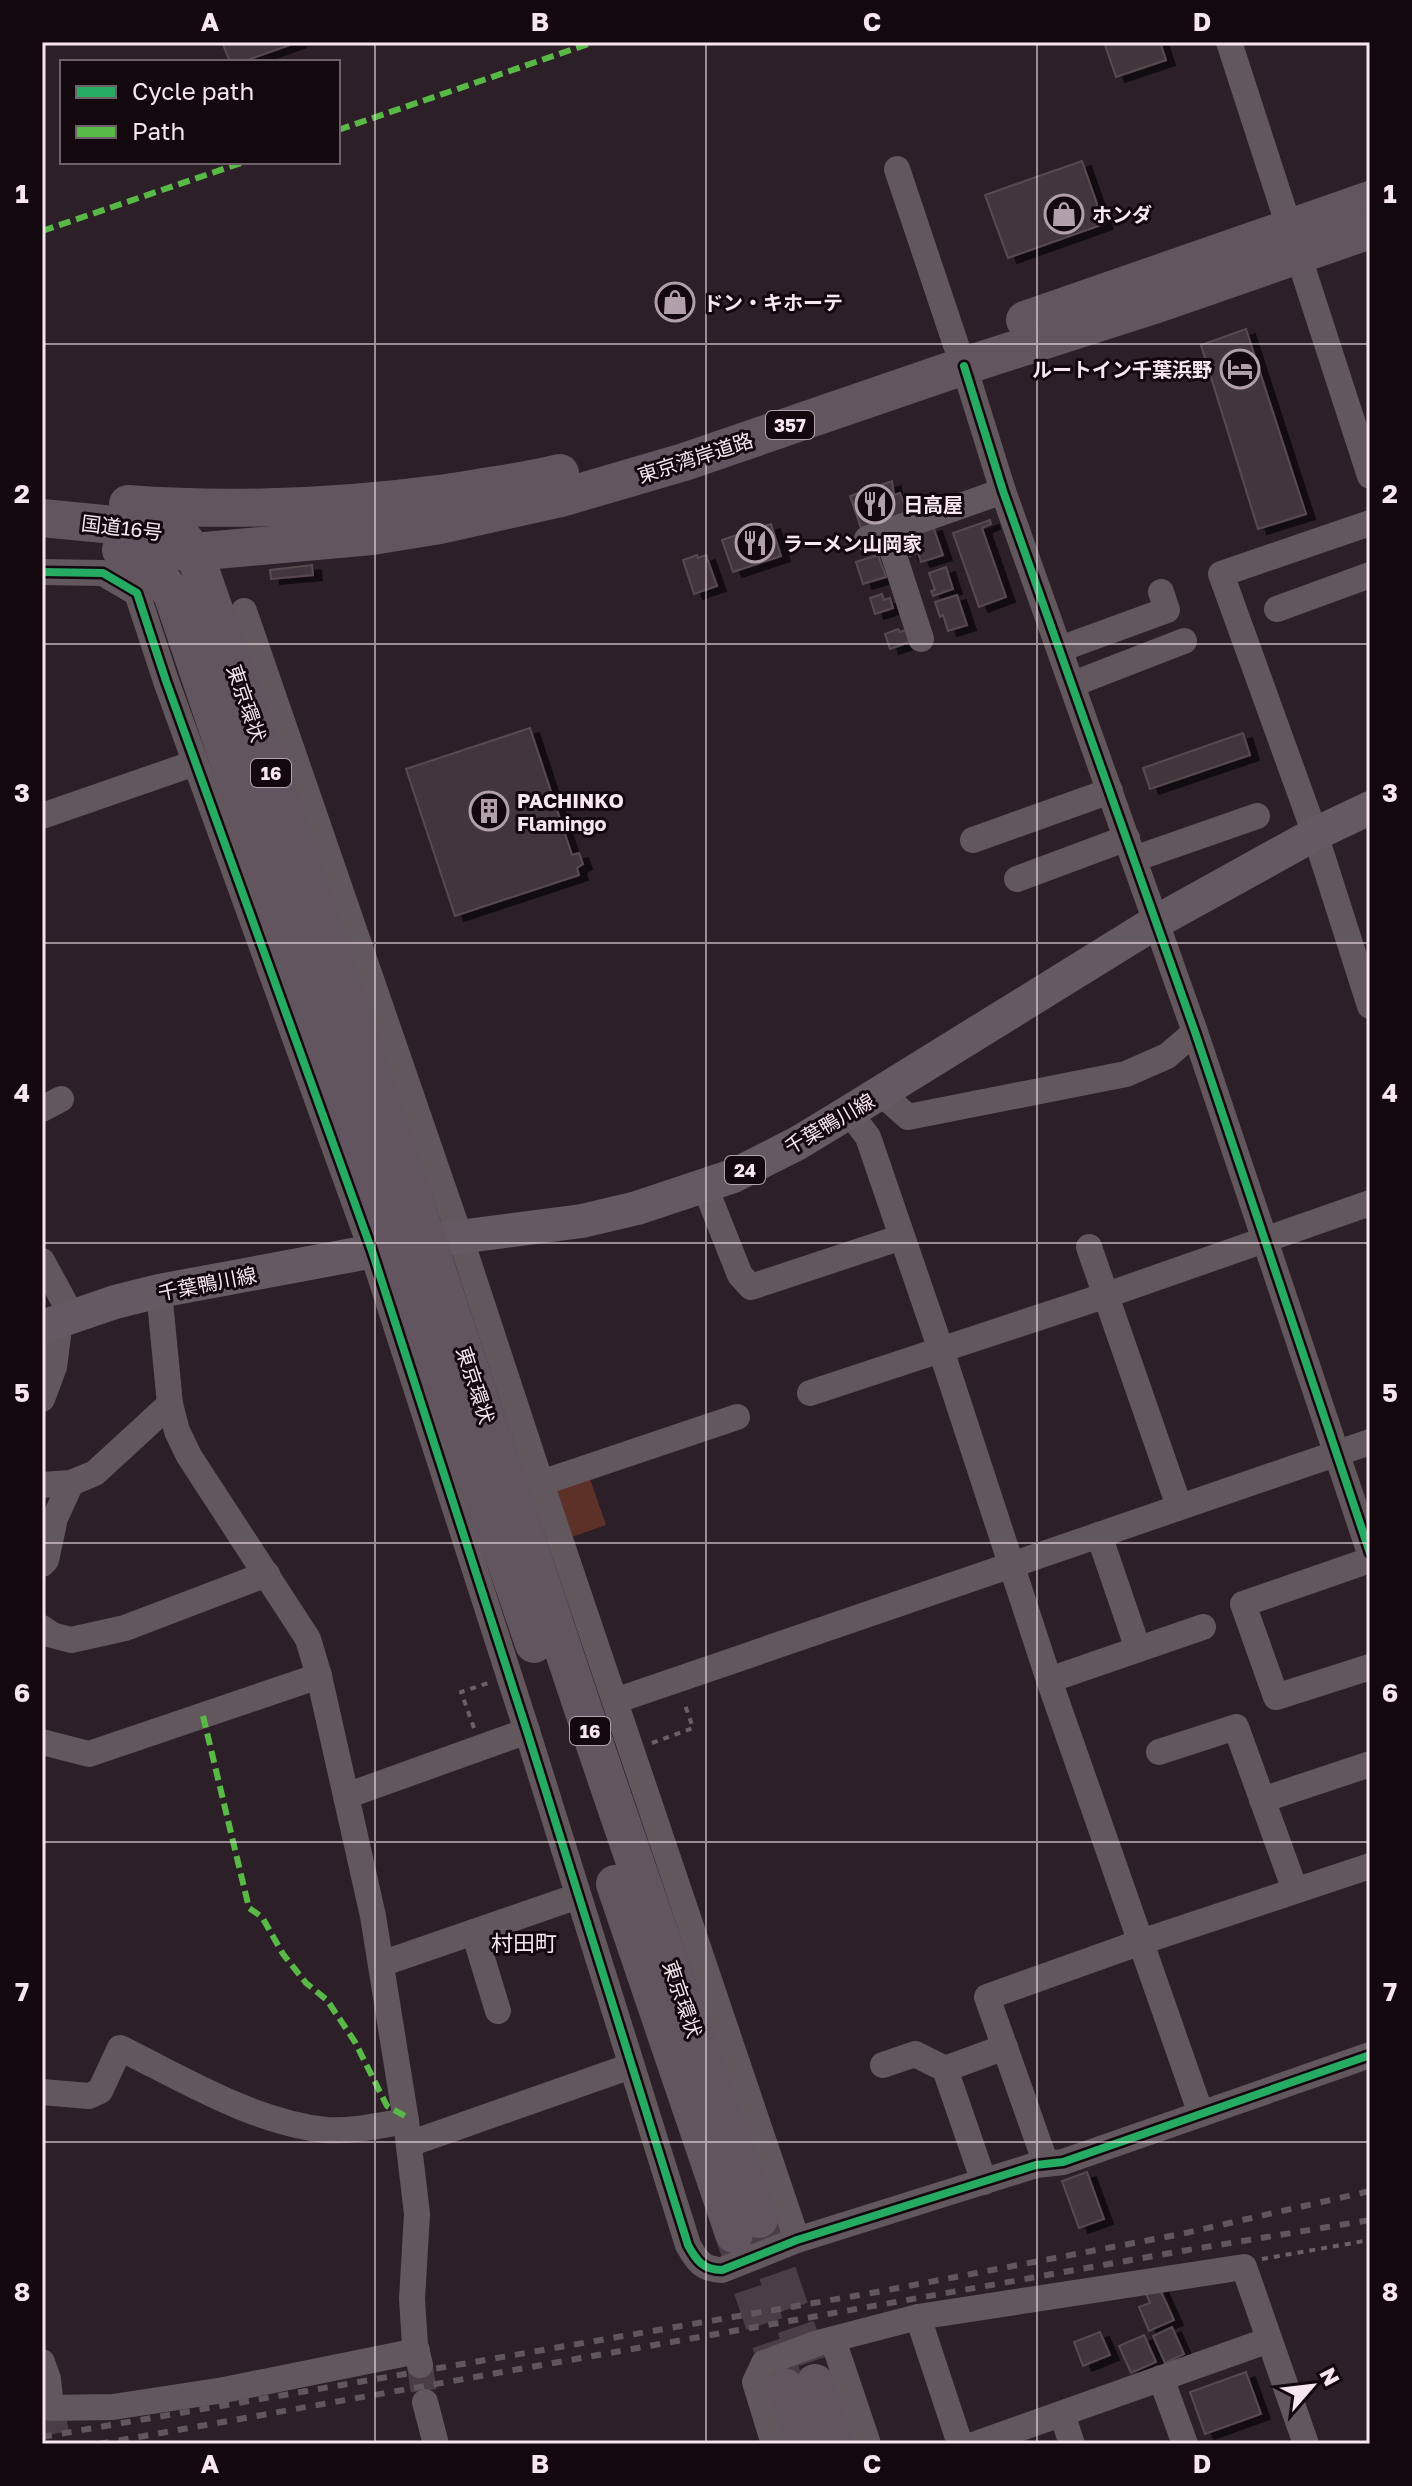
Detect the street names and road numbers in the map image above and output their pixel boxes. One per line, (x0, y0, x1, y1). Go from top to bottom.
road number: 357 (766, 411, 814, 439)
street label: 東京湾岸道路 (634, 427, 756, 487)
street label: 国道16号 (80, 510, 164, 544)
street label: 東京環状 (223, 661, 271, 745)
road number: 16 (251, 759, 291, 787)
street label: 千葉鴨川線 (780, 1088, 878, 1158)
road number: 24 (725, 1156, 765, 1184)
street label: 千葉鴨川線 (156, 1262, 258, 1304)
street label: 東京環状 (452, 1343, 500, 1427)
road number: 16 (570, 1717, 610, 1745)
street label: 東京環状 (659, 1957, 707, 2041)

